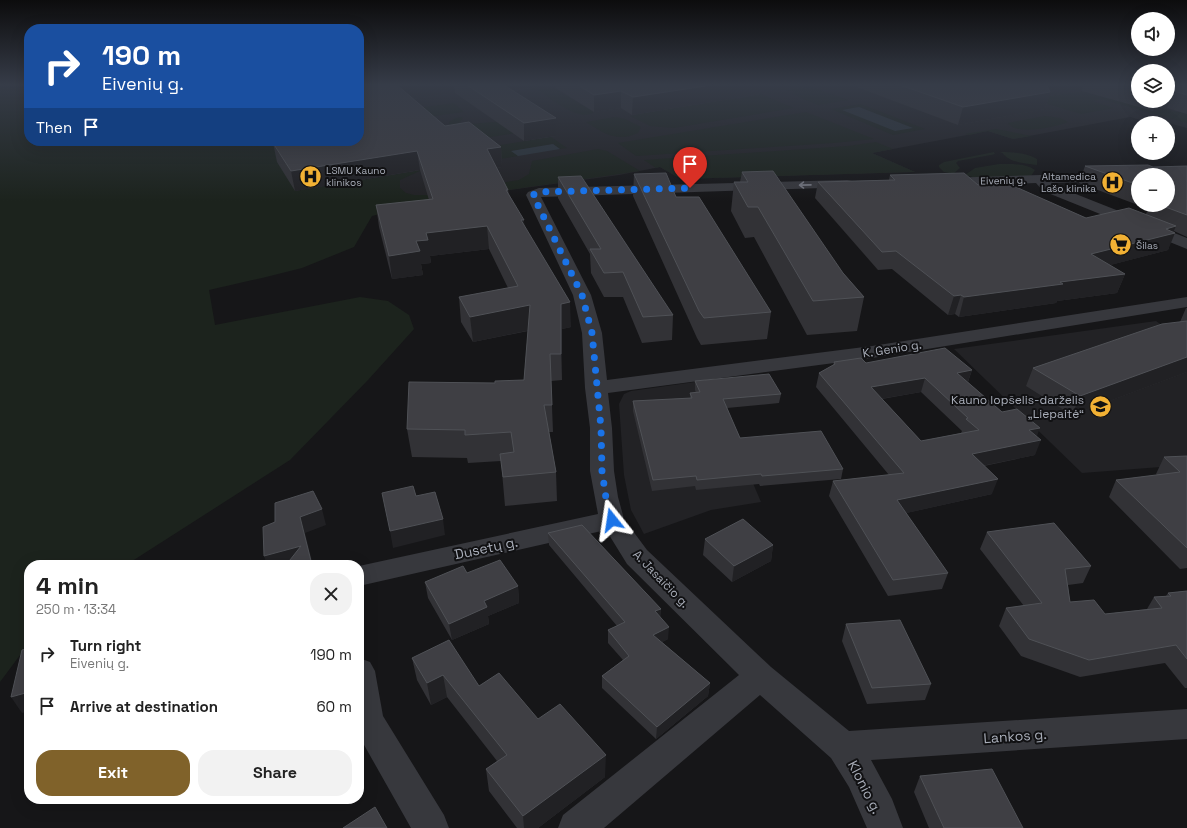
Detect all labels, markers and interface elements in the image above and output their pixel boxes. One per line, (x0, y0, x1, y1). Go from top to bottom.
map controls (1131, 12, 1175, 212)
button: sound (1131, 12, 1175, 56)
text: 190 m (102, 37, 181, 73)
icon: right (36, 40, 88, 92)
button: layers (1131, 64, 1175, 108)
text: Eivenių g. (102, 72, 184, 95)
icon: arrive (80, 116, 102, 138)
button: + (1131, 116, 1175, 160)
text: Then (36, 118, 72, 137)
pin (673, 147, 707, 188)
icon: arrive (679, 153, 701, 175)
hospital icon: LSMU Kauno klinikos (297, 163, 323, 189)
place label: LSMU Kauno klinikos (326, 164, 386, 189)
button: − (1131, 168, 1175, 212)
hospital icon: Altamedica Lašo klinika (1099, 169, 1125, 195)
place label: Altamedica Lašo klinika (1041, 170, 1096, 195)
street label: Eivenių g. (980, 174, 1026, 187)
one-way arrow (799, 181, 812, 189)
supermarket icon: Šilas (1107, 232, 1133, 258)
place label: Šilas (1136, 239, 1158, 252)
street label: K. Genio g. (861, 336, 923, 362)
place label: Kauno lopšelis-darželis „Liepaitė“ (951, 392, 1084, 422)
school or university icon: Kauno lopšelis-darželis „Liepaitė“ (1087, 394, 1113, 420)
position arrow (591, 499, 633, 541)
street label: Dusetų g. (453, 533, 519, 563)
street label: A. Jasaičio g. (629, 547, 693, 611)
text: 4 min (36, 570, 99, 601)
button: close (310, 573, 352, 615)
text: 250 m · 13:34 (36, 601, 116, 618)
text: Turn right (70, 636, 141, 655)
icon: right (36, 643, 58, 665)
text: 190 m (310, 645, 352, 664)
text: Eivenių g. (70, 655, 129, 672)
icon: arrive (36, 695, 58, 717)
text: Arrive at destination (70, 697, 218, 716)
text: 60 m (316, 697, 352, 716)
street label: Lankos g. (983, 725, 1047, 747)
button: Exit (36, 750, 190, 796)
button: Share (198, 750, 352, 796)
street label: Klonio g. (844, 757, 886, 817)

